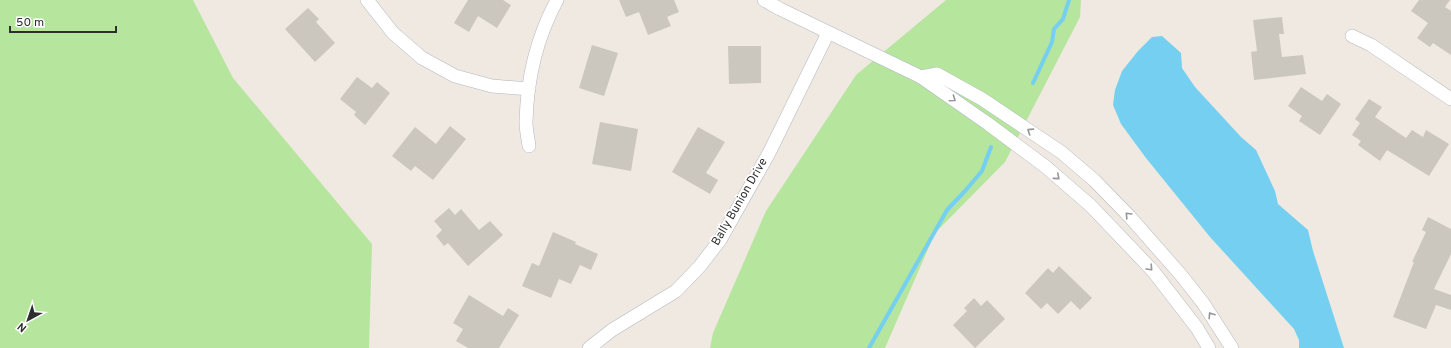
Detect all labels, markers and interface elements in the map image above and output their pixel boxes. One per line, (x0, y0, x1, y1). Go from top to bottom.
scale bar (10, 8, 116, 34)
text: 50 m (16, 15, 44, 31)
one-way arrow (949, 94, 956, 102)
one-way arrow (1027, 128, 1034, 136)
street label: Bally Bunion Drive (708, 155, 772, 249)
one-way arrow (1052, 172, 1060, 179)
one-way arrow (1125, 212, 1133, 220)
one-way arrow (1145, 263, 1152, 270)
north arrow (8, 300, 48, 340)
one-way arrow (1208, 312, 1216, 319)
text: N (15, 319, 30, 335)

